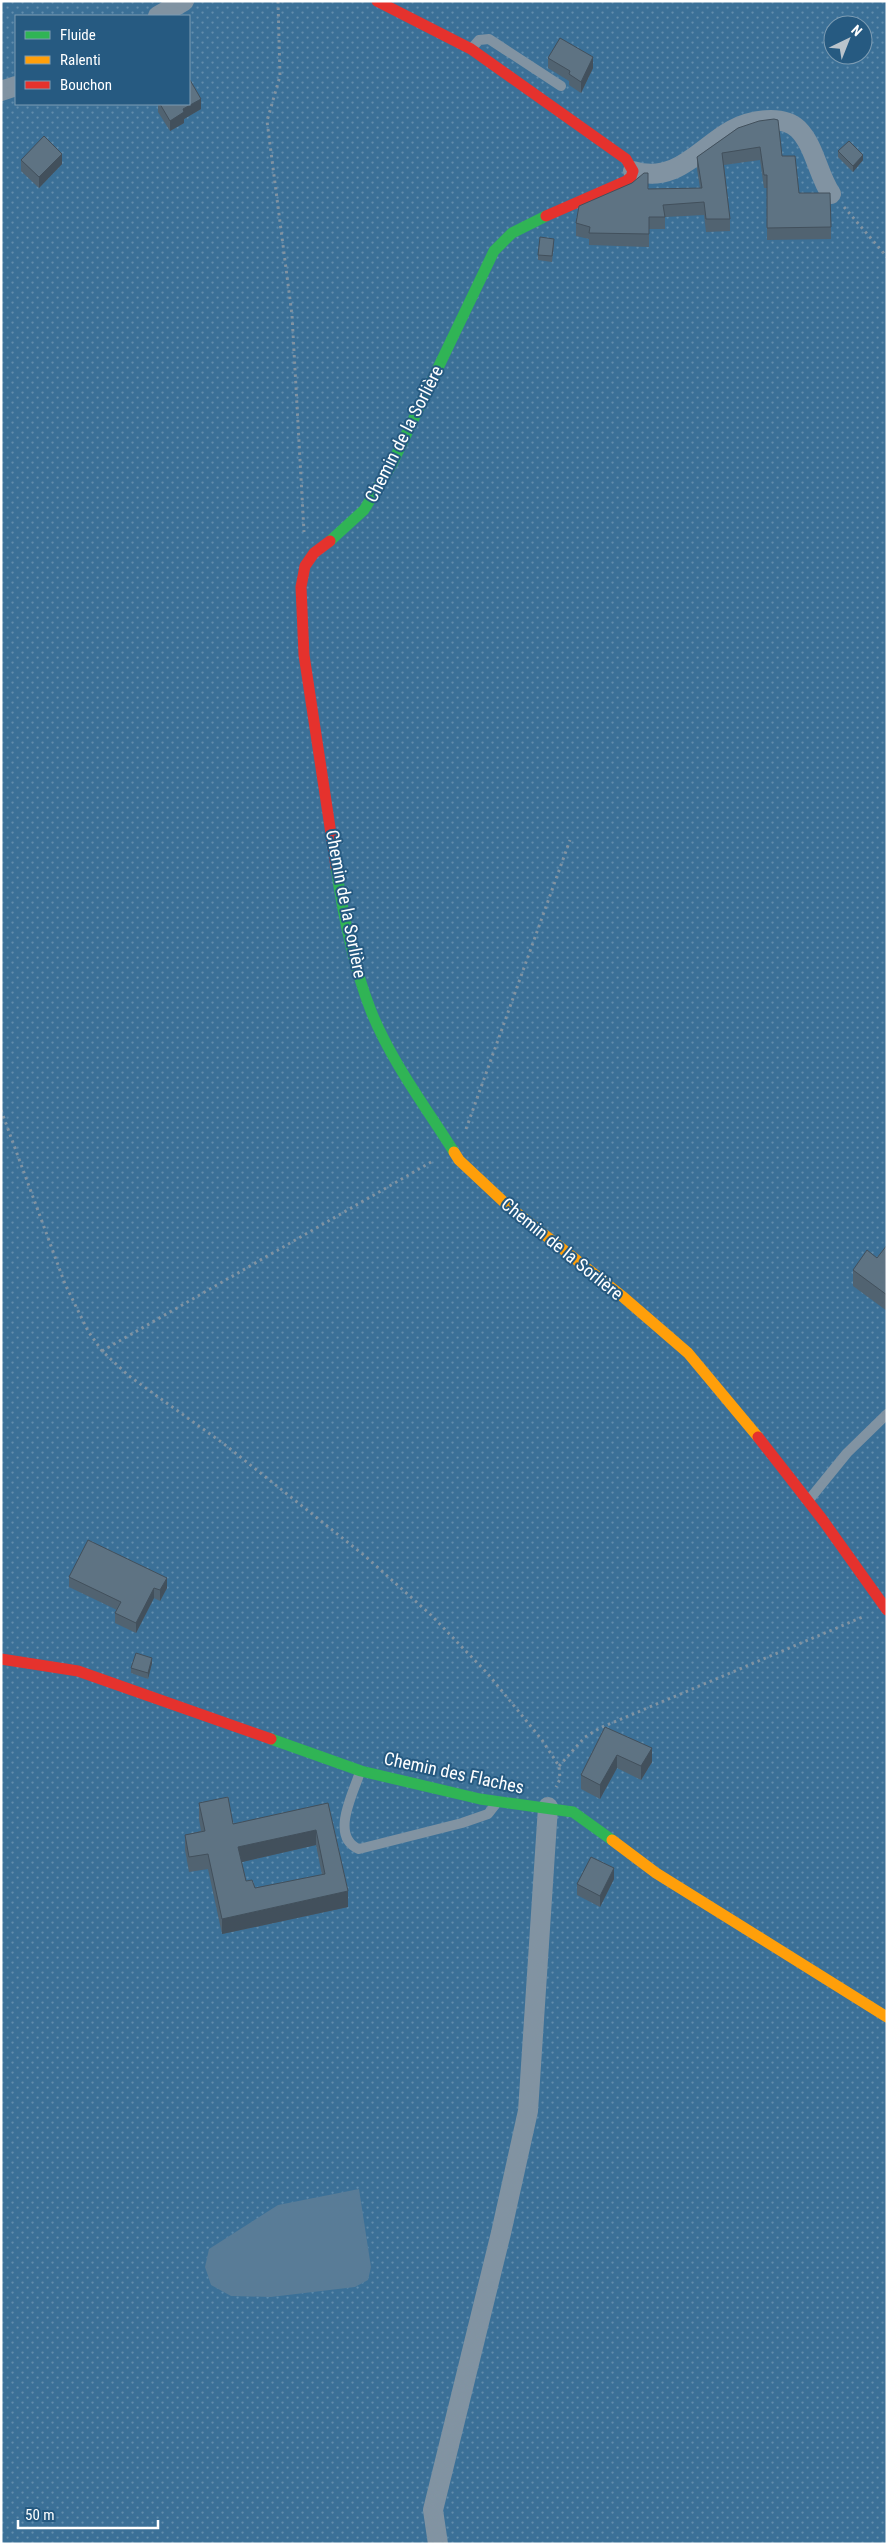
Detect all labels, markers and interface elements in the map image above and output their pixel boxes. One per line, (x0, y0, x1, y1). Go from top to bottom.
legend (15, 15, 190, 105)
north arrow (823, 15, 873, 65)
text: N (848, 22, 865, 39)
text: Fluide (60, 26, 96, 44)
text: Ralenti (60, 51, 101, 69)
text: Bouchon (60, 76, 112, 94)
street label: Chemin de la Sorlière (360, 362, 447, 506)
street label: Chemin de la Sorlière (322, 828, 371, 980)
street label: Chemin de la Sorlière (497, 1193, 627, 1304)
street label: Chemin des Flaches (382, 1747, 526, 1798)
scale bar (18, 2498, 158, 2530)
text: 50 m (25, 2506, 55, 2524)

